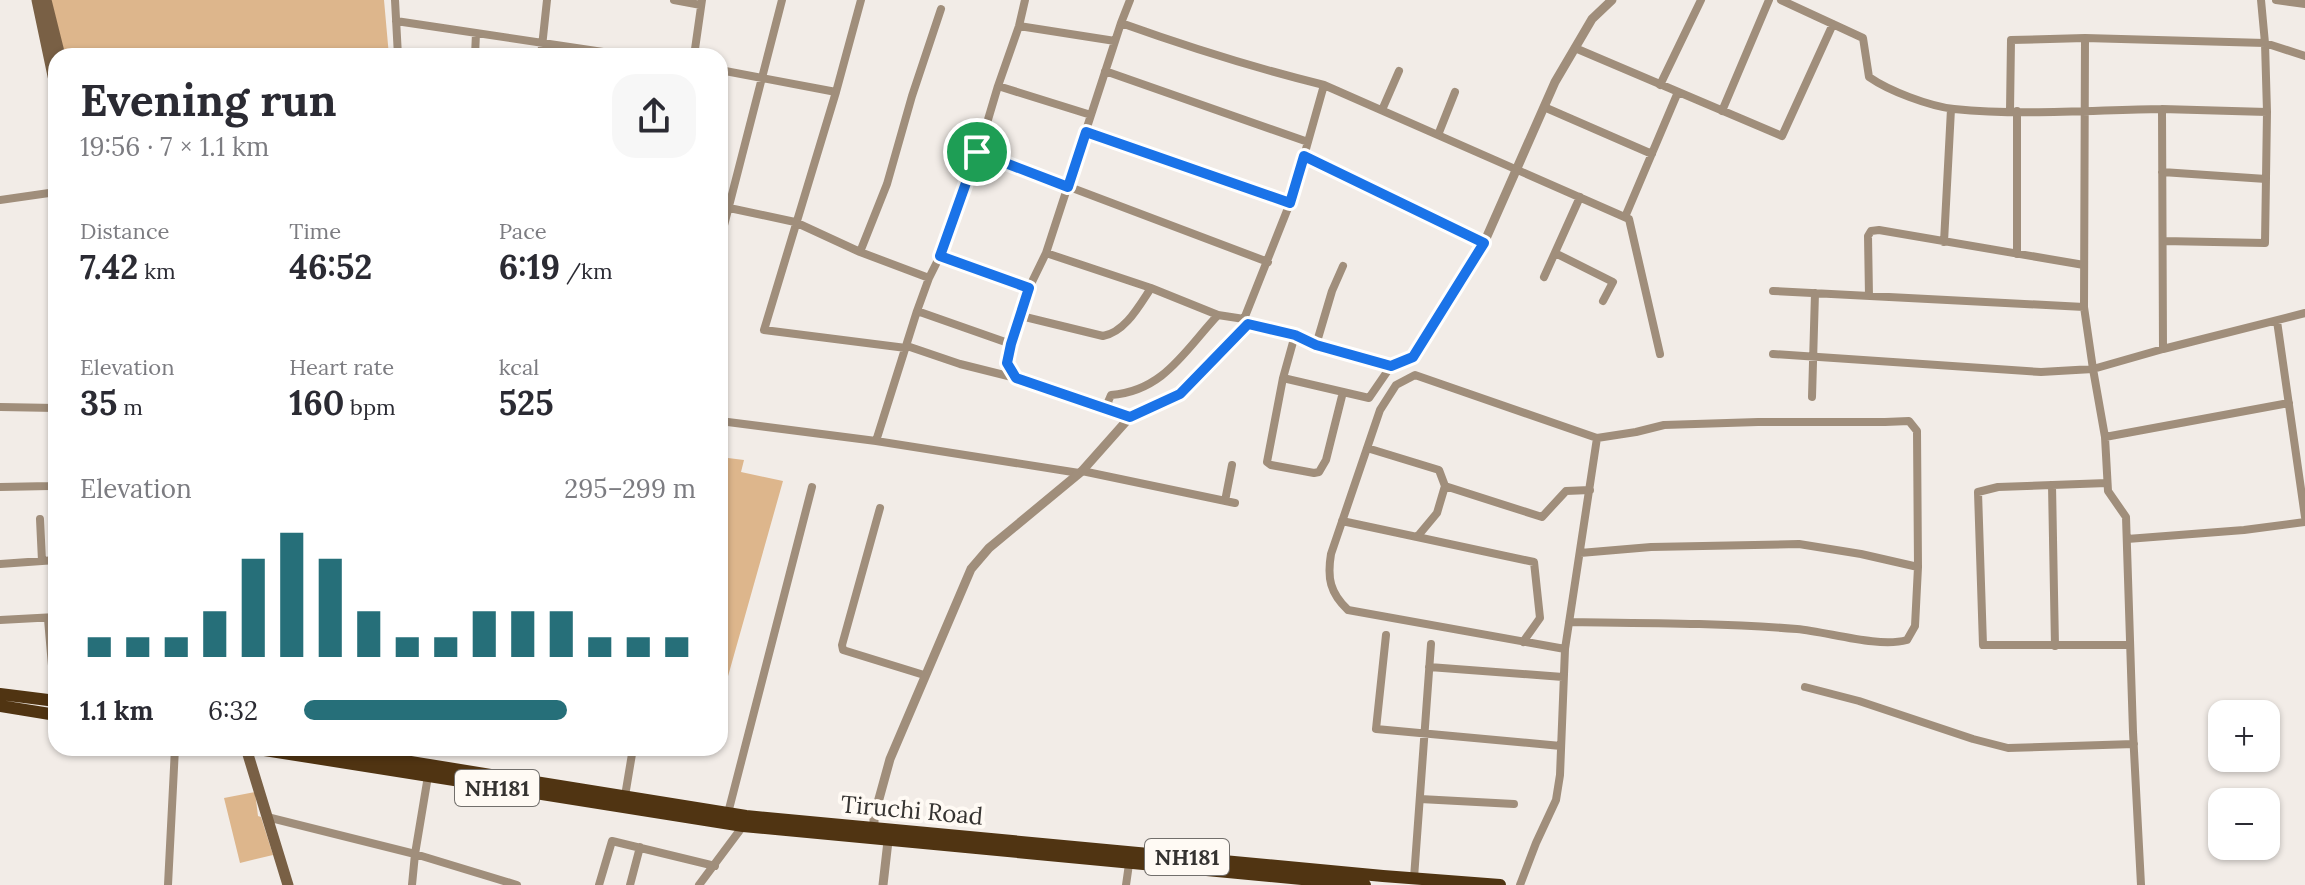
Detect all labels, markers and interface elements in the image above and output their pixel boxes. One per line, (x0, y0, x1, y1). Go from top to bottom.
text: Evening run (80, 72, 337, 128)
button: share (612, 74, 696, 158)
pin (943, 118, 1011, 186)
text: 19:56 · 7 × 1.1 km (80, 130, 269, 163)
icon: arrive (955, 130, 999, 174)
text: Distance (80, 217, 170, 245)
text: Time (289, 217, 341, 245)
text: Pace (499, 217, 547, 245)
text: 7.42 (80, 245, 138, 288)
text: 46:52 (289, 245, 372, 288)
text: 6:19 (499, 245, 560, 288)
text: km (138, 257, 176, 285)
text: /km (560, 257, 613, 285)
text: Elevation (80, 353, 175, 381)
text: Heart rate (289, 353, 394, 381)
text: kcal (499, 353, 539, 381)
text: 35 (80, 381, 117, 424)
text: 160 (289, 381, 344, 424)
text: 525 (499, 381, 554, 424)
text: m (117, 393, 143, 421)
text: bpm (344, 393, 396, 421)
text: Elevation (80, 472, 192, 505)
text: 295–299 m (564, 472, 696, 505)
text: 1.1 km (80, 694, 153, 727)
text: 6:32 (208, 694, 258, 727)
map controls (2208, 700, 2280, 860)
button: + (2208, 700, 2280, 772)
road number: NH181 (455, 770, 539, 806)
street label: Tiruchi Road (840, 788, 984, 832)
button: − (2208, 788, 2280, 860)
road number: NH181 (1145, 839, 1229, 875)

